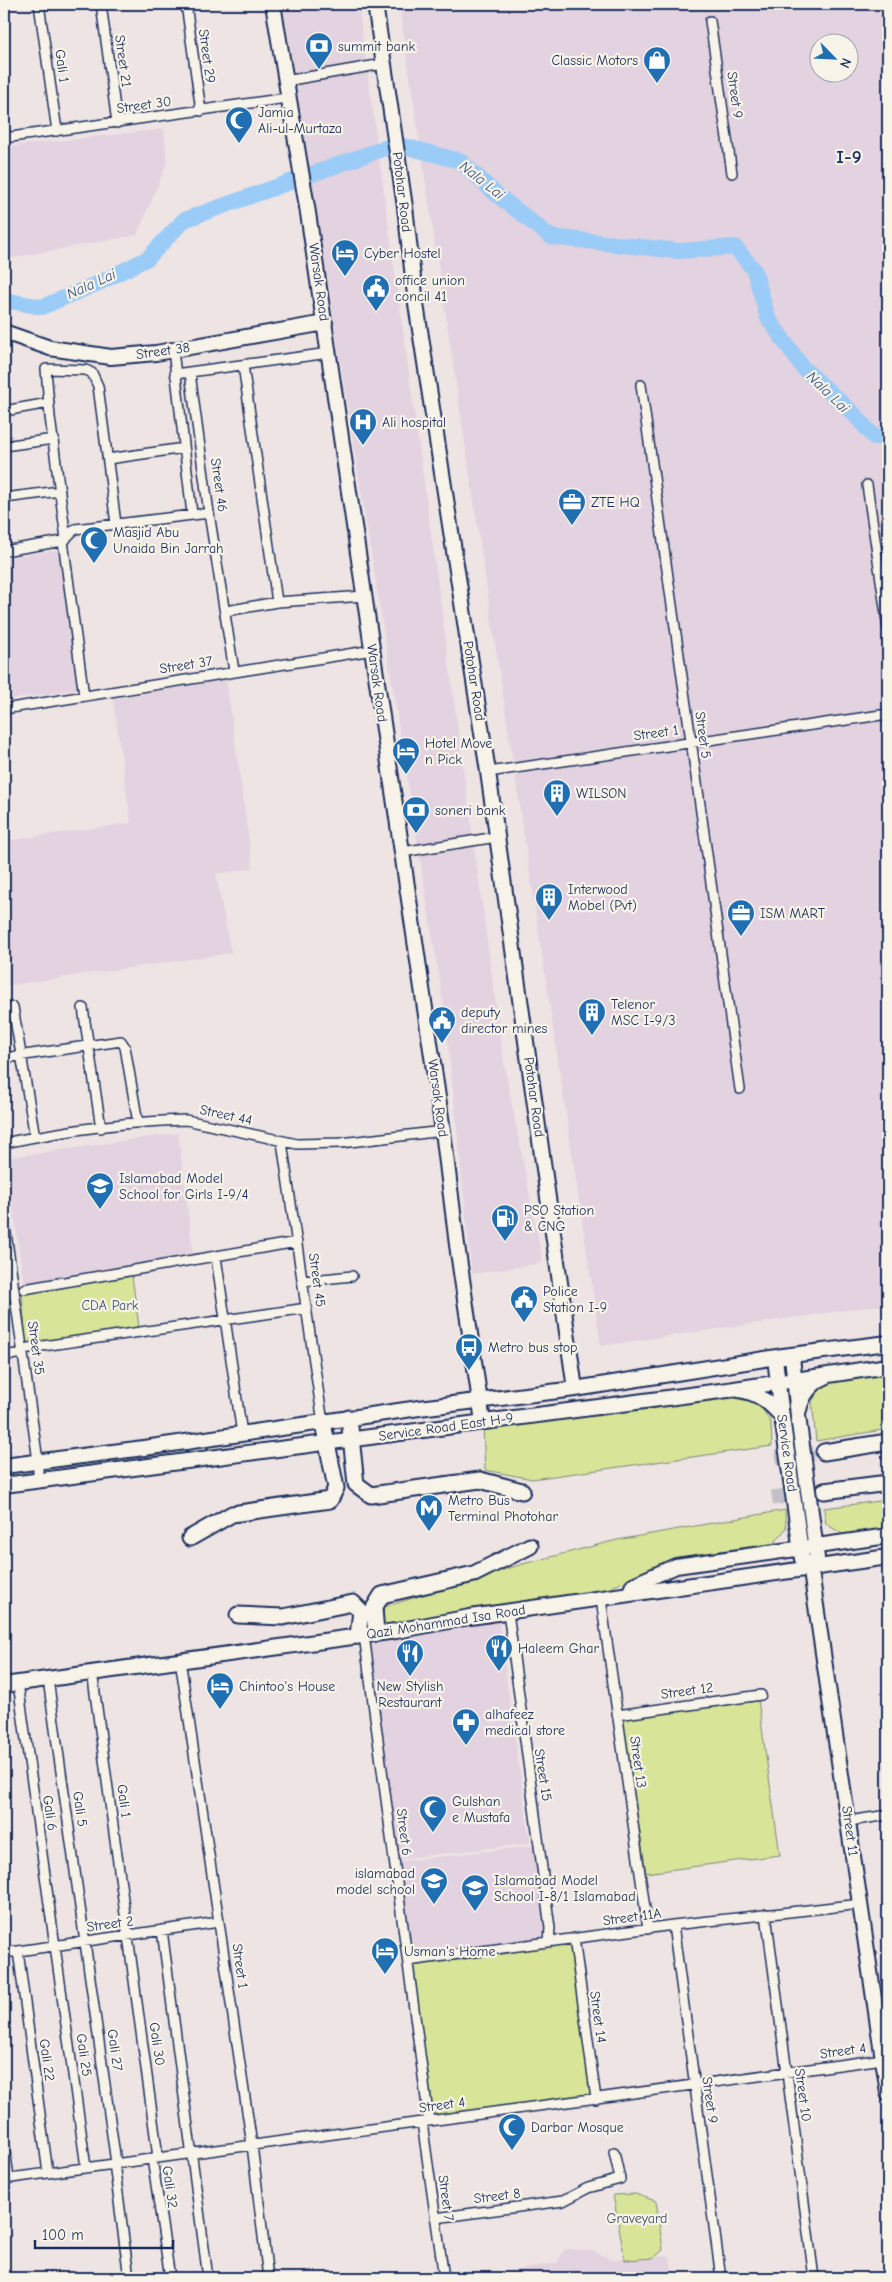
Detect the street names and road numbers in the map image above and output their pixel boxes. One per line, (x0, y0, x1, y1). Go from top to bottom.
street label: Street 29 (195, 28, 219, 84)
street label: Street 21 (111, 34, 135, 88)
street label: Gali 1 (51, 48, 73, 84)
street label: Street 9 (723, 70, 747, 120)
street label: Street 30 (115, 93, 173, 117)
street label: Potohar Road (389, 151, 415, 233)
street label: Warsak Road (305, 242, 333, 322)
street label: Street 38 (135, 339, 191, 363)
street label: Street 46 (207, 457, 231, 513)
street label: Potohar Road (459, 640, 489, 722)
street label: Warsak Road (363, 643, 391, 723)
street label: Street 37 (158, 652, 214, 678)
street label: Street 5 (691, 710, 715, 760)
street label: Street 1 (632, 721, 680, 745)
street label: Potohar Road (520, 1056, 548, 1138)
street label: Warsak Road (424, 1058, 452, 1138)
street label: Street 44 (198, 1101, 254, 1129)
street label: Street 45 (305, 1252, 329, 1308)
street label: Street 35 (24, 1320, 48, 1376)
street label: Service Road East H-9 (377, 1409, 515, 1445)
street label: Service Road (773, 1413, 801, 1493)
street label: Qazi Mohammad Isa Road (365, 1601, 527, 1643)
street label: Street 12 (660, 1679, 714, 1703)
street label: Street 13 (626, 1735, 650, 1789)
street label: Street 15 (530, 1748, 556, 1802)
street label: Gali 1 (113, 1783, 135, 1819)
street label: Gali 5 (69, 1790, 91, 1828)
street label: Gali 6 (39, 1794, 61, 1832)
street label: Street 11 (838, 1805, 862, 1857)
street label: Street 6 (393, 1807, 415, 1857)
street label: Street 11A (602, 1904, 662, 1930)
street label: Street 2 (86, 1912, 134, 1936)
street label: Street 1 (228, 1942, 252, 1990)
street label: Street 14 (586, 1990, 610, 2044)
street label: Gali 30 (146, 2021, 168, 2067)
street label: Gali 27 (104, 2028, 126, 2072)
street label: Gali 25 (73, 2032, 95, 2078)
street label: Gali 22 (36, 2038, 58, 2082)
street label: Street 4 (819, 2039, 867, 2063)
street label: Street 10 (791, 2067, 815, 2123)
street label: Street 9 (698, 2075, 722, 2125)
street label: Street 4 (418, 2093, 466, 2117)
street label: Gali 32 (159, 2165, 181, 2209)
street label: Street 7 (434, 2174, 458, 2223)
street label: Street 8 (473, 2185, 521, 2207)

